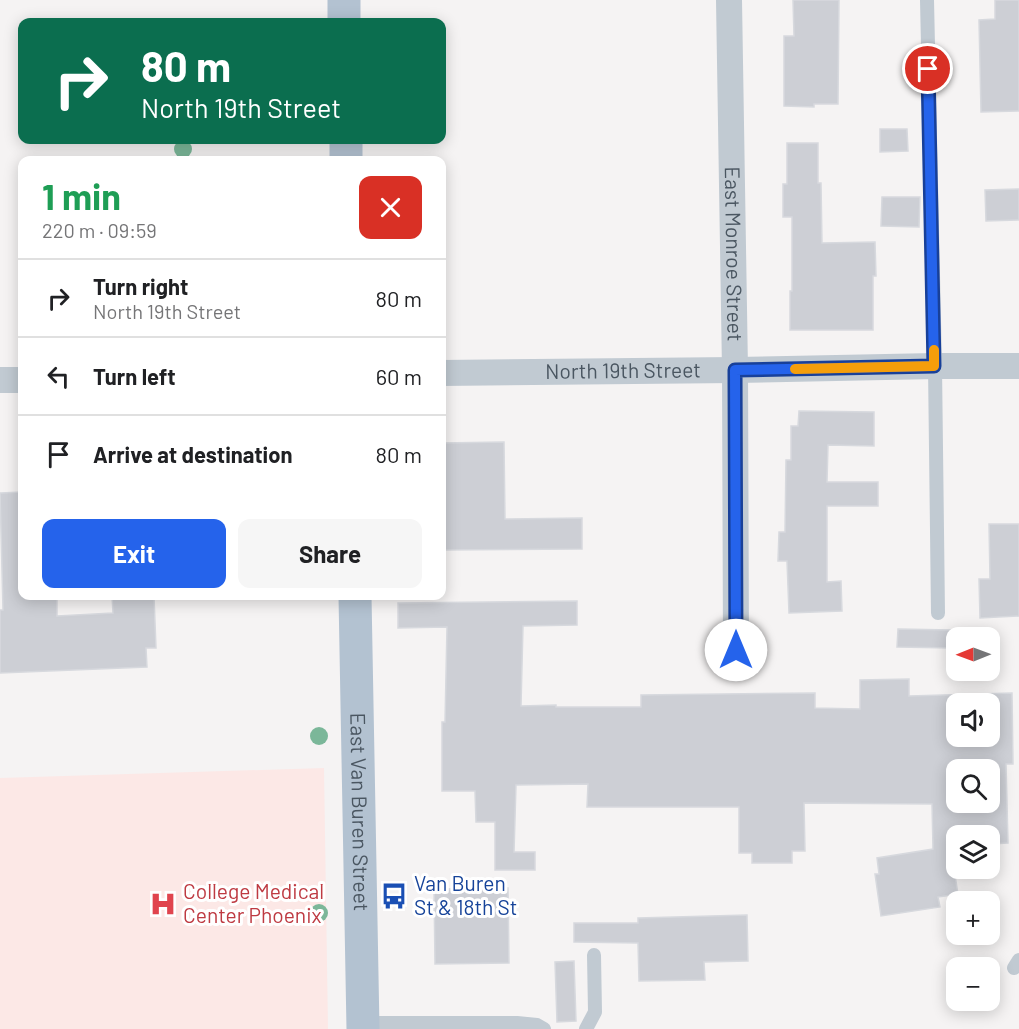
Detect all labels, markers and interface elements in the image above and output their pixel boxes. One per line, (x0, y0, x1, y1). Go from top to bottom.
text: 80 m (141, 40, 231, 90)
icon: right (42, 42, 120, 120)
pin (902, 43, 953, 94)
icon: arrive (911, 52, 944, 85)
text: North 19th Street (141, 91, 341, 123)
street label: East Monroe Street (721, 166, 749, 342)
text: 1 min (42, 174, 121, 217)
button: close (359, 176, 422, 239)
text: 220 m · 09:59 (42, 218, 157, 242)
text: Turn right (93, 273, 188, 299)
icon: right (42, 282, 75, 315)
text: 80 m (376, 285, 422, 311)
text: North 19th Street (93, 299, 241, 323)
street label: North 19th Street (545, 356, 701, 383)
icon: left (42, 360, 75, 393)
text: Turn left (93, 363, 176, 389)
text: 60 m (376, 363, 422, 389)
icon: arrive (42, 438, 75, 471)
text: Arrive at destination (93, 441, 292, 467)
text: 80 m (376, 441, 422, 467)
button: Exit (42, 519, 226, 588)
button: Share (238, 519, 422, 588)
position arrow (704, 618, 768, 682)
north arrow (946, 627, 1000, 681)
map controls (946, 627, 1000, 1011)
button: sound (946, 693, 1000, 747)
street label: East Van Buren Street (346, 712, 375, 912)
button: search (946, 759, 1000, 813)
button: layers (946, 825, 1000, 879)
place label: Van Buren St & 18th St (414, 870, 518, 919)
place label: College Medical Center Phoenix (183, 878, 324, 927)
bus stop icon: Van Buren St & 18th St (379, 881, 409, 911)
hospital icon: College Medical Center Phoenix (148, 889, 178, 919)
button: + (946, 891, 1000, 945)
button: − (946, 957, 1000, 1011)

